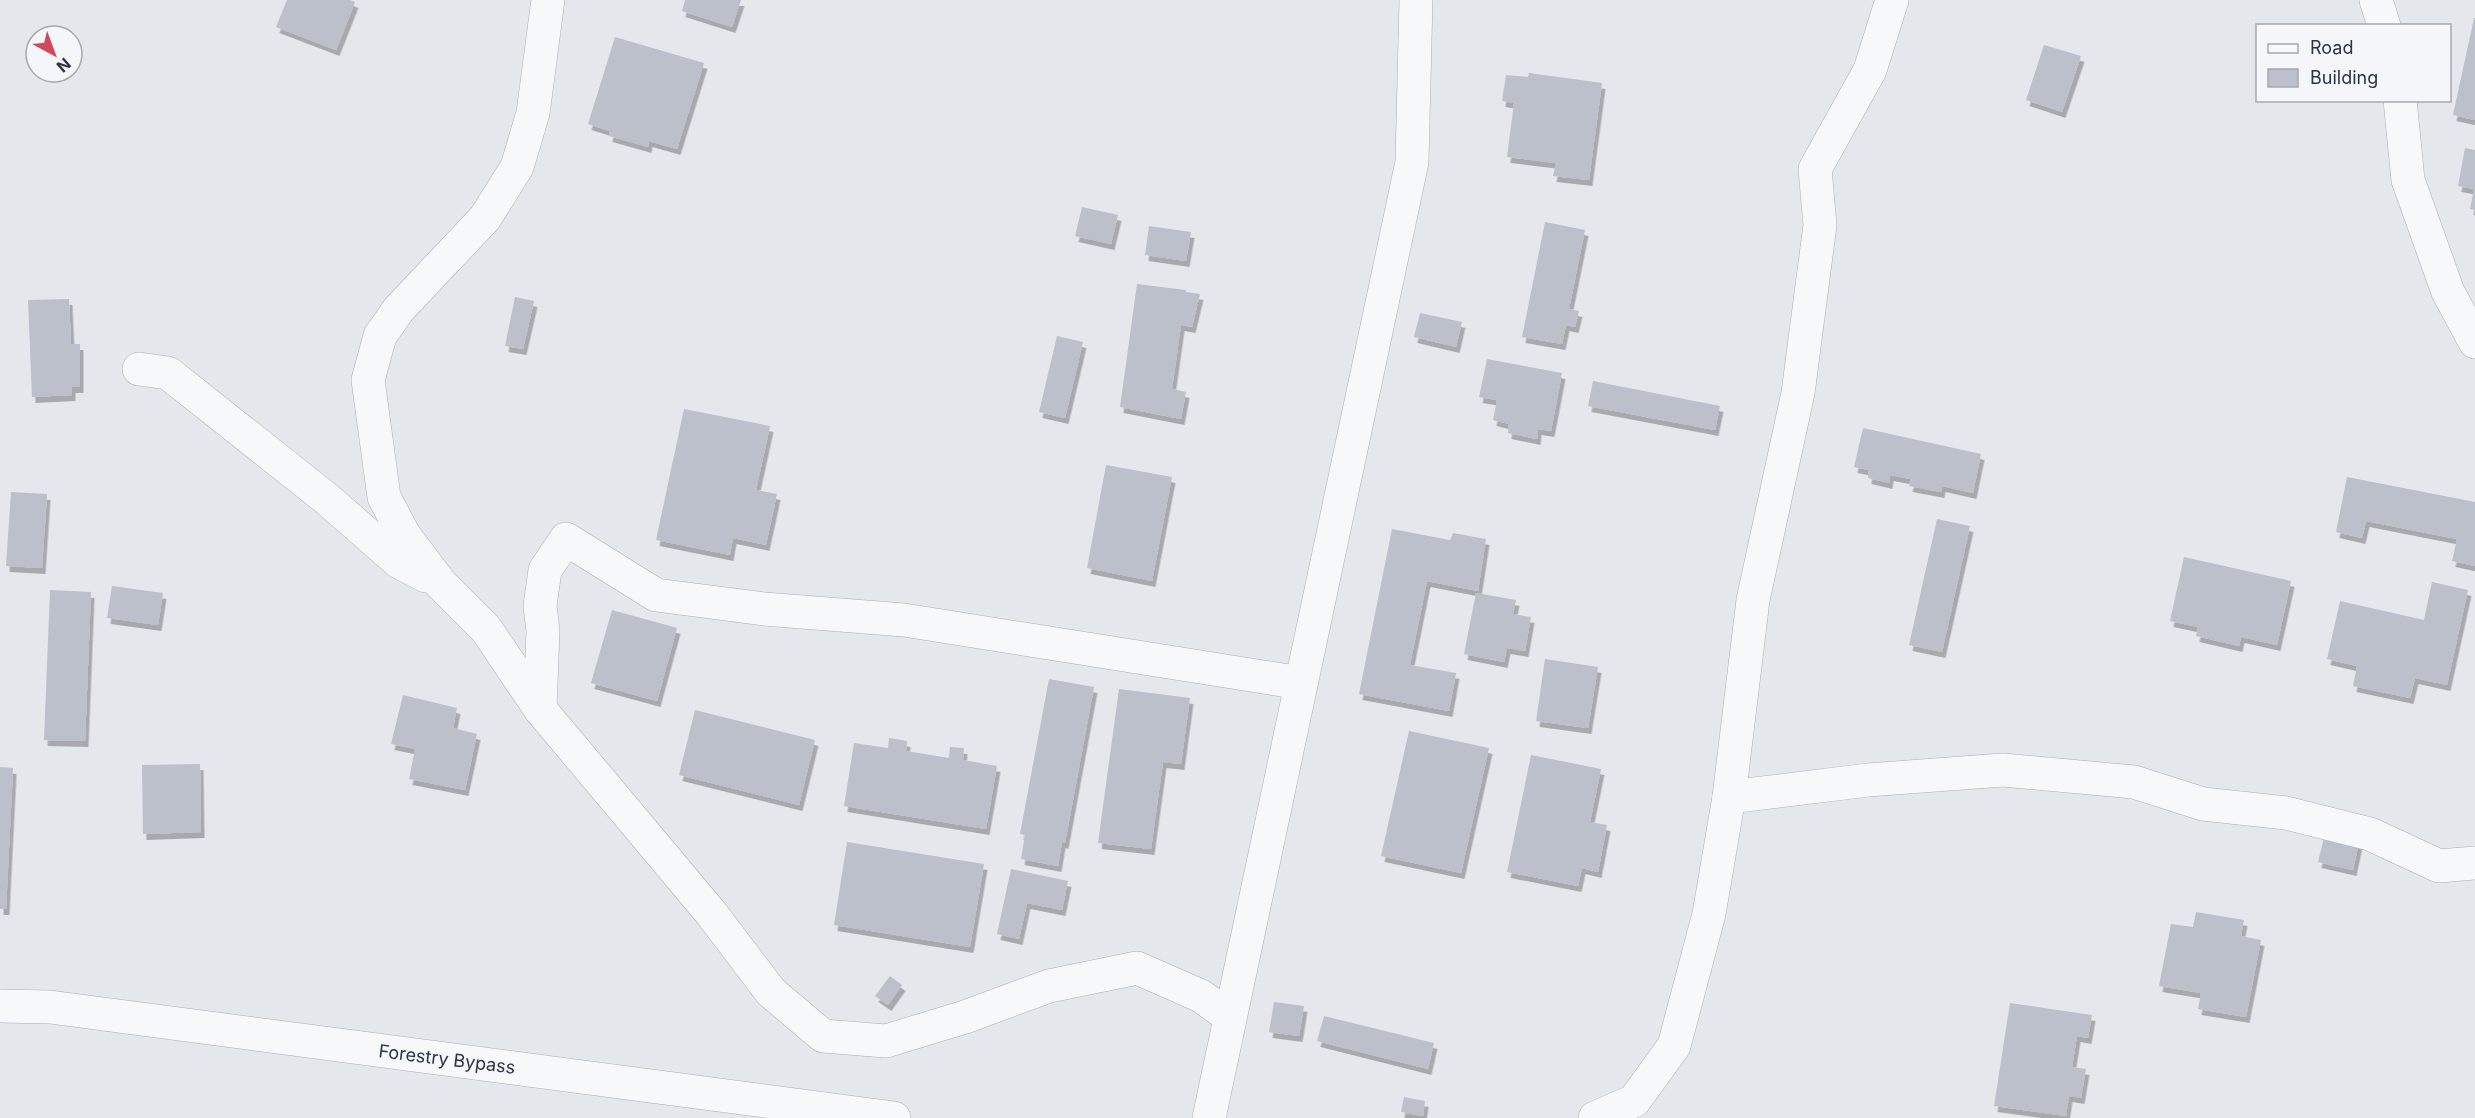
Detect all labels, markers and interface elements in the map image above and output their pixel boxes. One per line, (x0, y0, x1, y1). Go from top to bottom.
north arrow (24, 24, 84, 84)
legend (2256, 24, 2451, 102)
text: Road (2310, 37, 2353, 58)
text: N (53, 54, 75, 77)
text: Building (2310, 67, 2378, 88)
street label: Forestry Bypass (377, 1040, 517, 1078)

